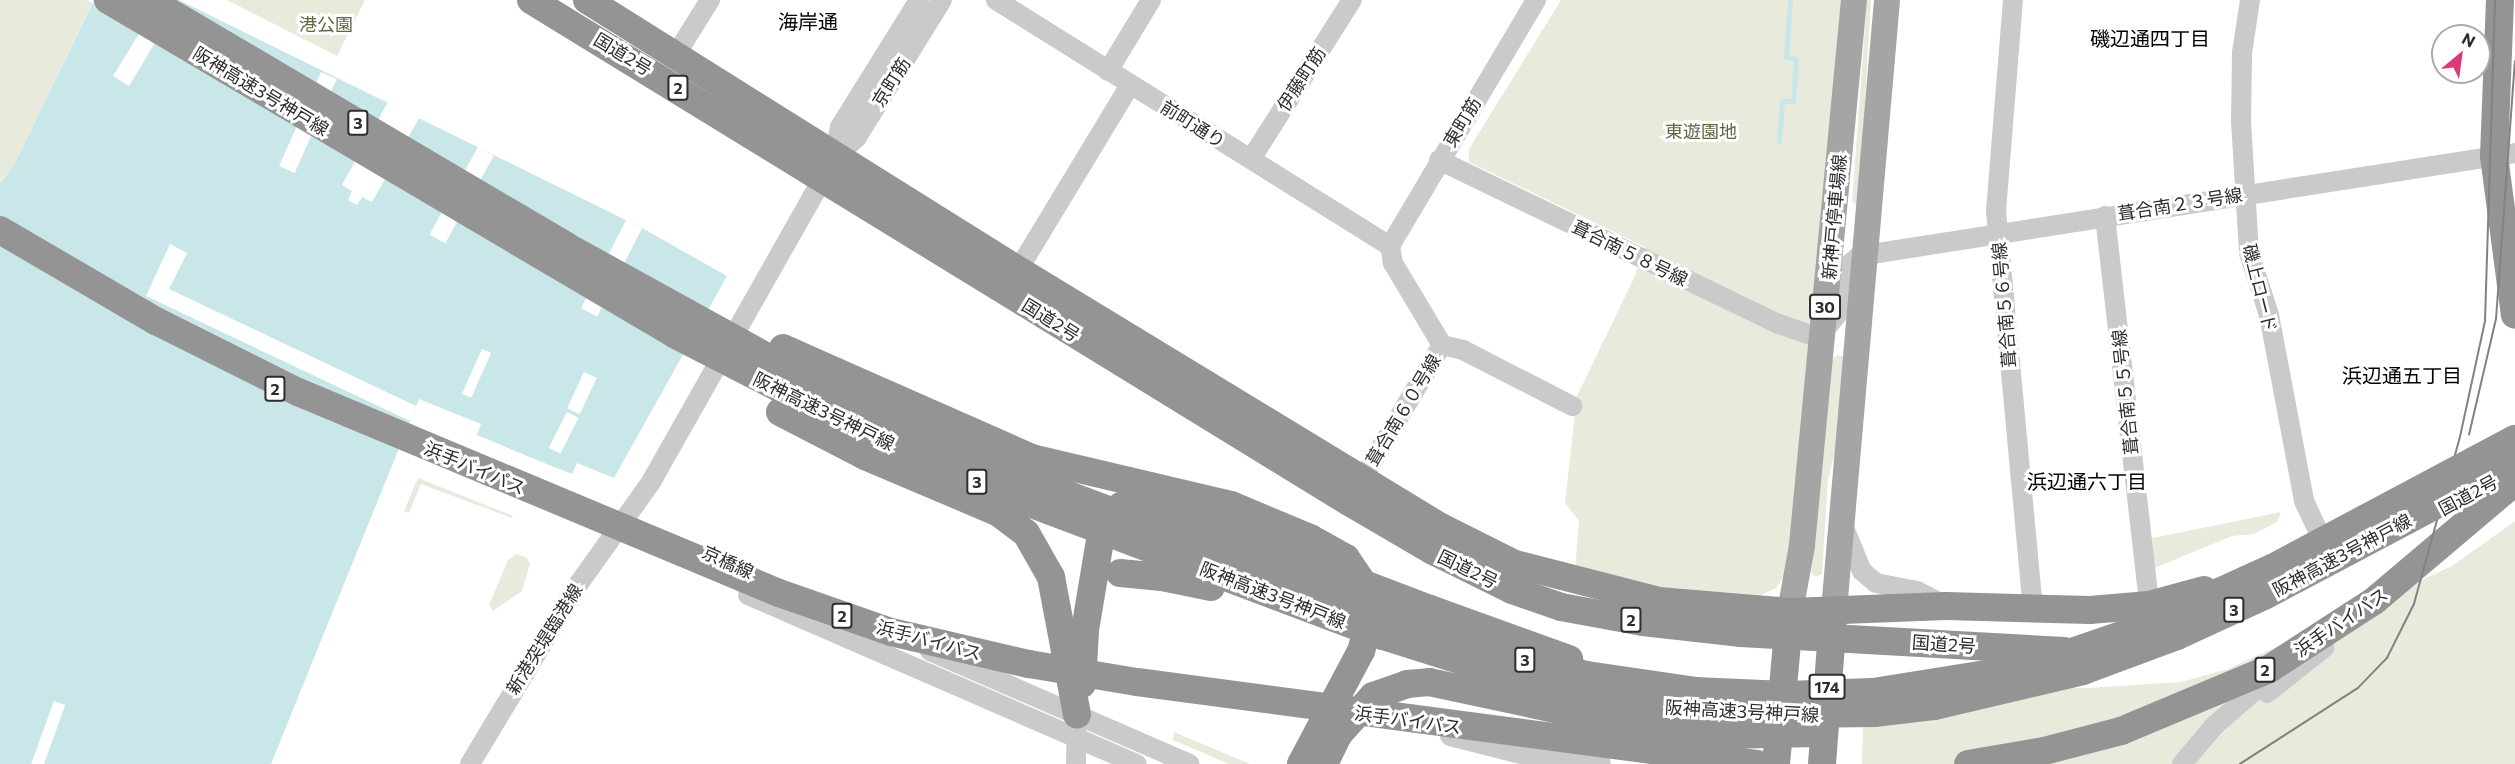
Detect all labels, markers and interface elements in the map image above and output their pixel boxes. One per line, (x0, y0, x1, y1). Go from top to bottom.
district label: 海岸通 (778, 9, 838, 33)
park label: 港公園 (299, 13, 353, 35)
north arrow (2431, 24, 2491, 84)
district label: 磯辺通四丁目 (2090, 26, 2210, 50)
street label: 国道2号 (590, 28, 656, 80)
text: N (2459, 28, 2479, 51)
street label: 阪神高速3号神戸線 (189, 42, 333, 140)
street label: 伊藤町筋 (1272, 43, 1330, 115)
street label: 京町筋 (868, 53, 914, 111)
road number: 2 (666, 75, 690, 101)
street label: 東町筋 (1439, 93, 1485, 151)
street label: 前町通り (1157, 96, 1229, 152)
road number: 3 (346, 110, 370, 136)
park label: 東遊園地 (1665, 120, 1737, 142)
street label: 新神戸停車場線 (1818, 153, 1850, 281)
street label: 葺合南２３号線 (2116, 183, 2244, 225)
street label: 葺合南５８号線 (1569, 216, 1691, 290)
street label: 葺合南５６号線 (1988, 241, 2020, 369)
street label: 磯上ロード (2239, 242, 2281, 334)
street label: 国道2号 (1018, 294, 1084, 346)
road number: 30 (1808, 294, 1842, 320)
street label: 葺合南５５号線 (2108, 328, 2142, 456)
street label: 葺合南６０号線 (1361, 350, 1445, 470)
district label: 浜辺通五丁目 (2342, 363, 2462, 387)
street label: 阪神高速3号神戸線 (750, 367, 898, 455)
road number: 2 (263, 376, 287, 402)
street label: 浜手バイパス (421, 437, 529, 499)
road number: 3 (965, 469, 989, 495)
district label: 浜辺通六丁目 (2027, 469, 2147, 493)
street label: 国道2号 (2435, 470, 2501, 520)
street label: 阪神高速3号神戸線 (2269, 509, 2415, 601)
street label: 京橋線 (699, 541, 757, 583)
street label: 国道2号 (1435, 545, 1501, 593)
street label: 阪神高速3号神戸線 (1197, 557, 1349, 633)
street label: 新港突堤臨港線 (501, 580, 587, 698)
street label: 浜手バイパス (2290, 583, 2392, 661)
road number: 3 (2222, 597, 2246, 623)
road number: 2 (830, 603, 854, 629)
road number: 2 (1619, 607, 1643, 633)
street label: 浜手バイパス (874, 616, 984, 664)
street label: 国道2号 (1911, 631, 1977, 657)
road number: 3 (1513, 647, 1537, 673)
road number: 2 (2253, 657, 2277, 683)
road number: 174 (1808, 674, 1846, 700)
street label: 阪神高速3号神戸線 (1664, 696, 1820, 726)
street label: 浜手バイパス (1353, 702, 1463, 738)

